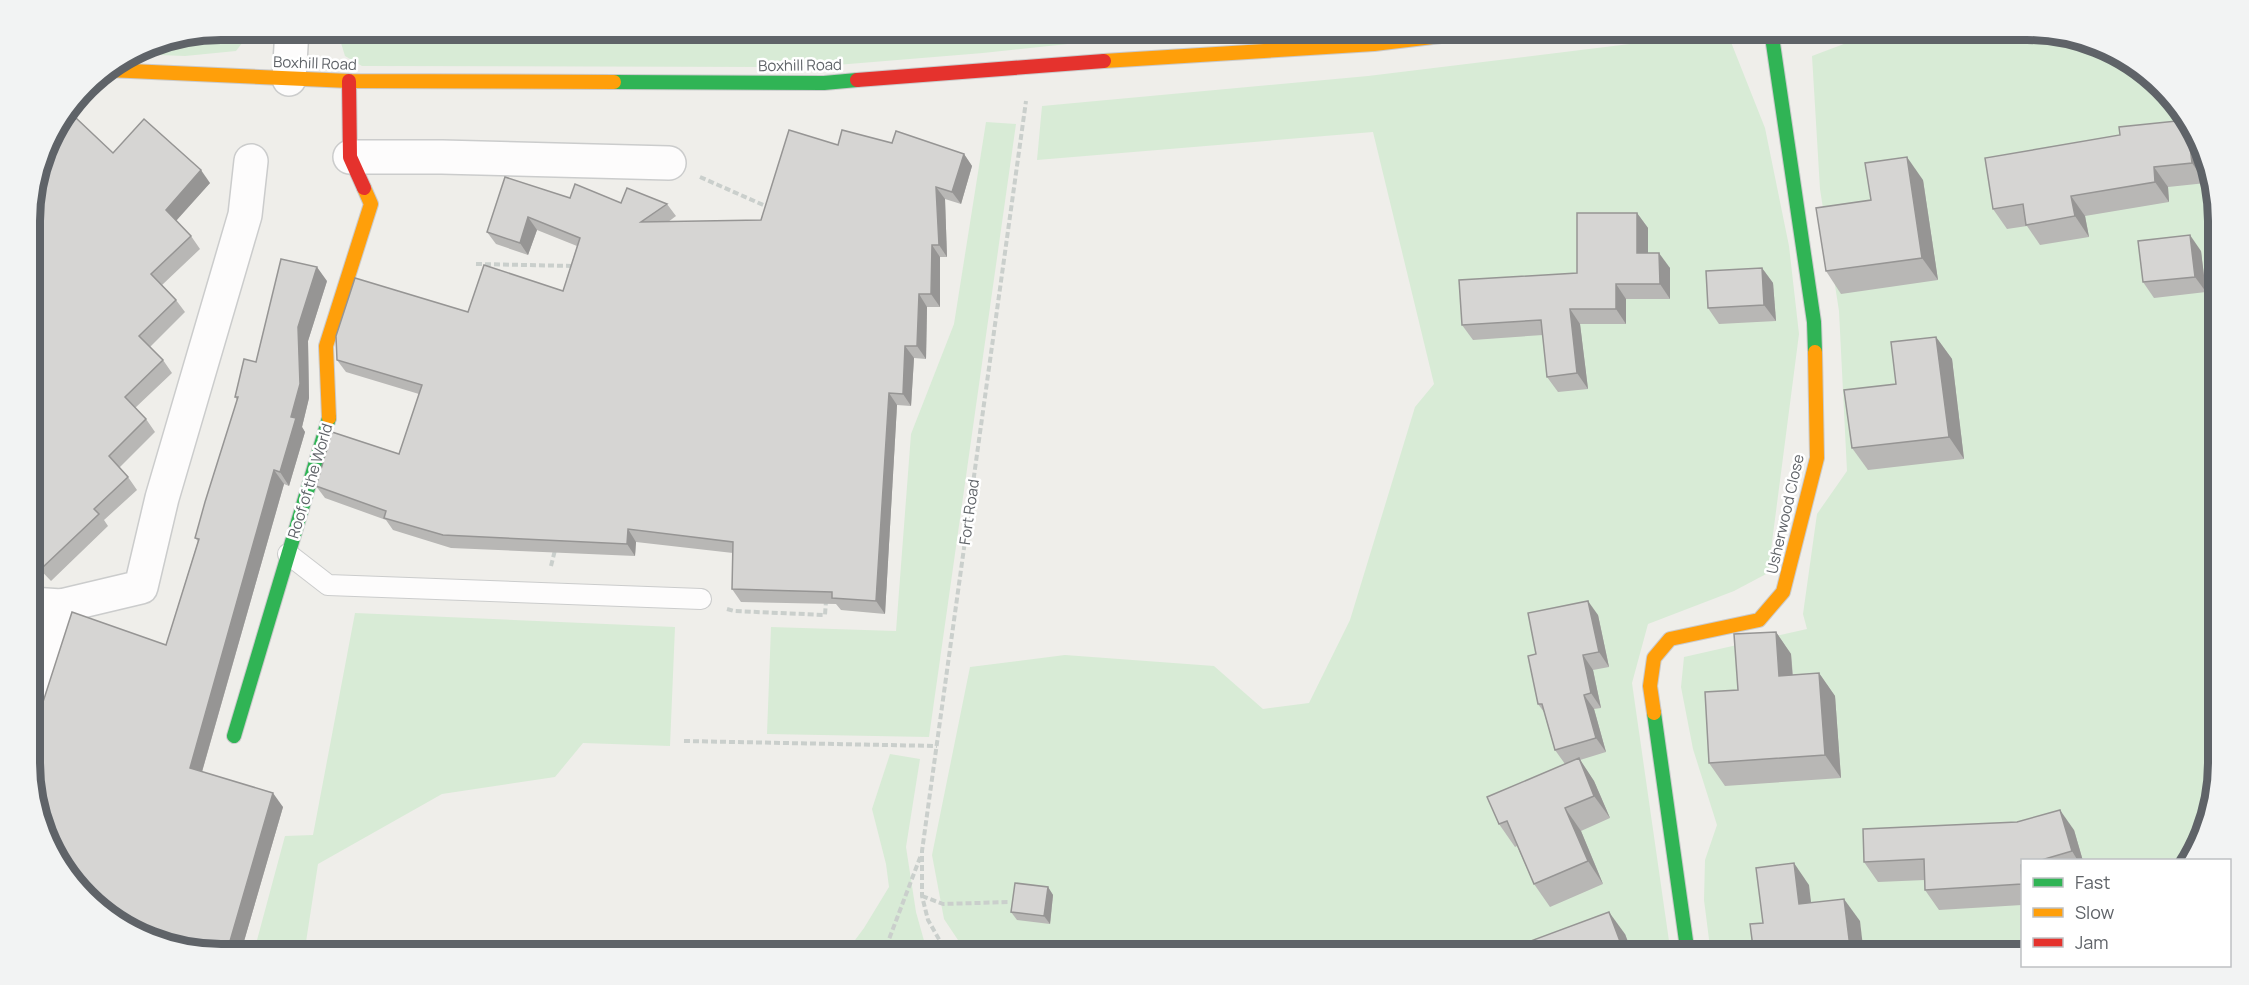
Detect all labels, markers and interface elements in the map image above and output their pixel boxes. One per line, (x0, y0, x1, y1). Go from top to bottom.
street label: Boxhill Road (273, 51, 357, 75)
street label: Boxhill Road (758, 54, 842, 76)
street label: Roof of the World (283, 421, 337, 541)
street label: Usherwood Close (1761, 452, 1809, 576)
street label: Fort Road (954, 478, 984, 546)
legend (2021, 859, 2231, 967)
text: Fast (2075, 870, 2110, 894)
text: Slow (2075, 900, 2115, 924)
text: Jam (2075, 930, 2109, 954)

